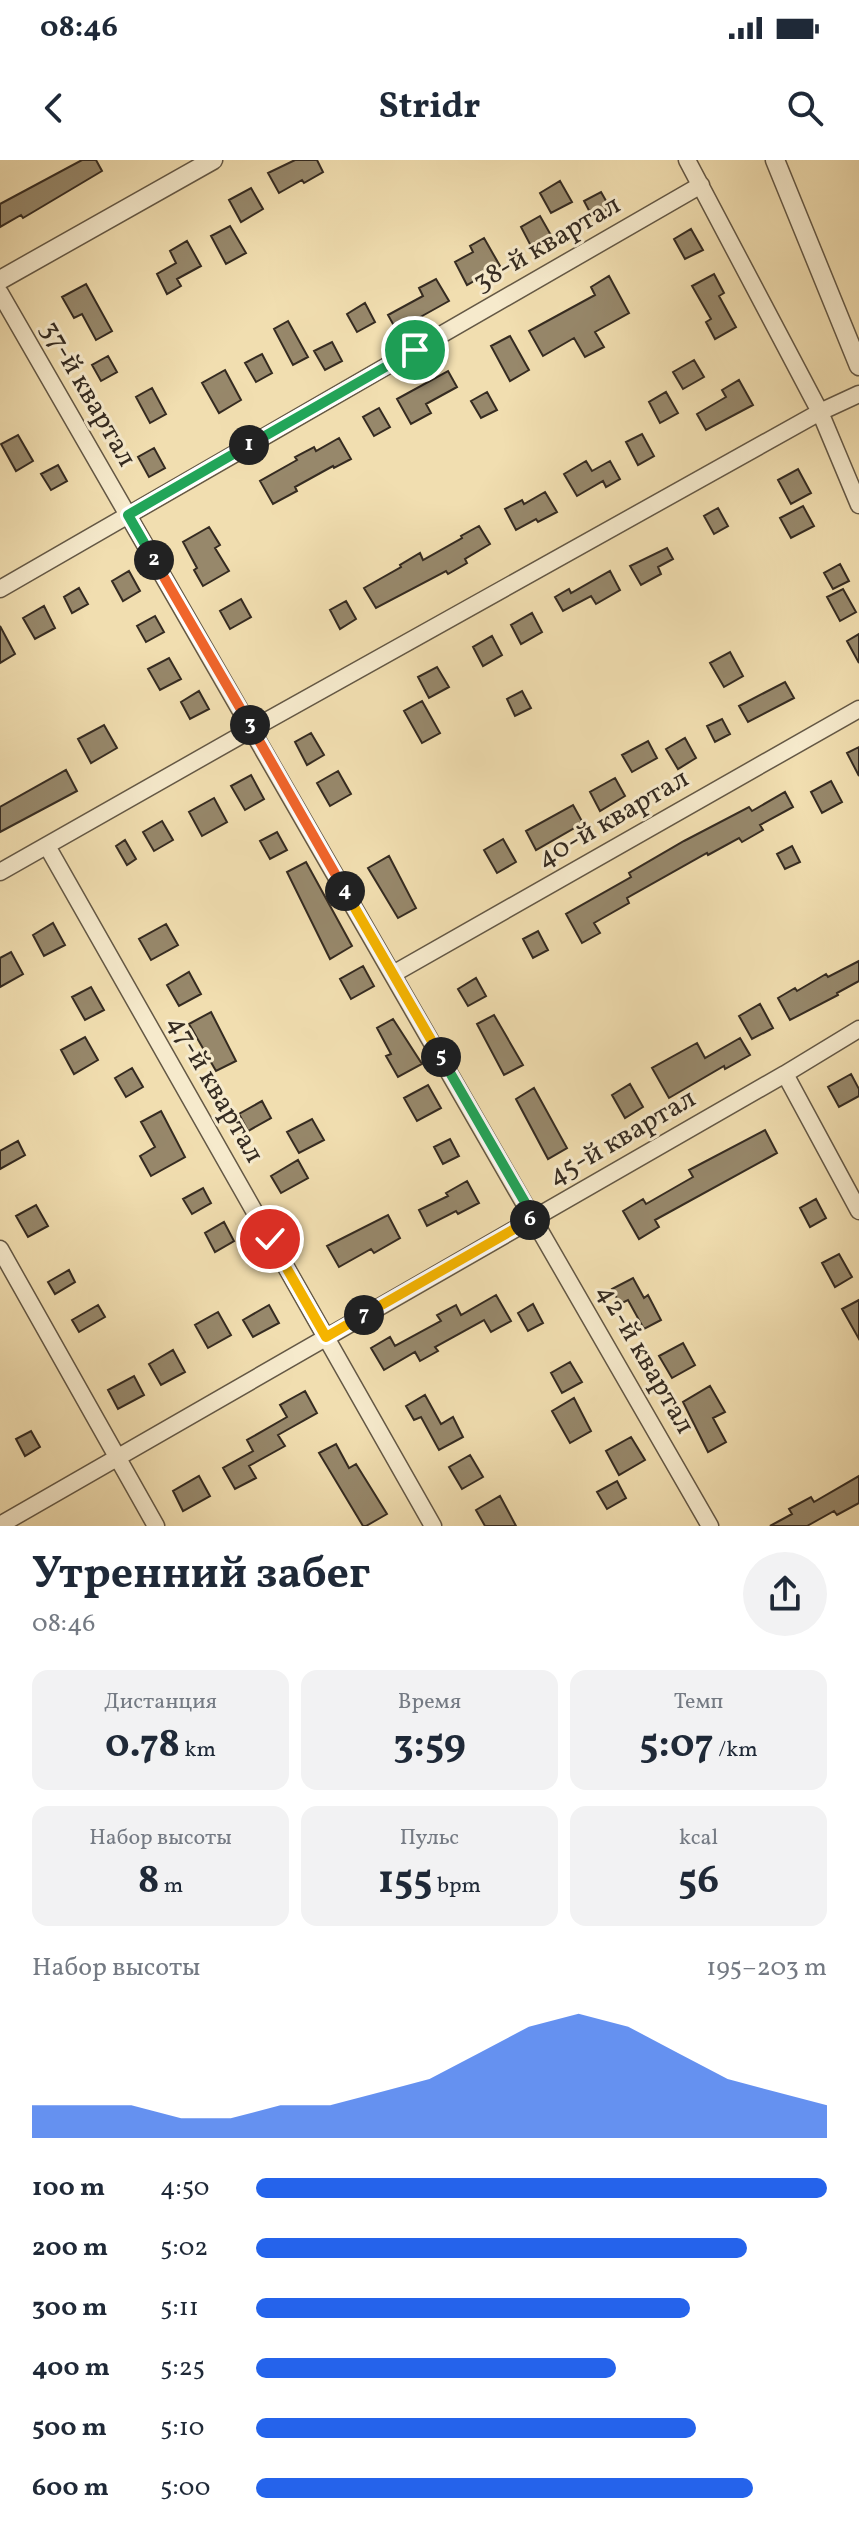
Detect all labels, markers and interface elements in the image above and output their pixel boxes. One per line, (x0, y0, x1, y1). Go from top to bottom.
text: 08:46 (40, 7, 118, 49)
text: Stridr (379, 83, 480, 133)
icon: back (32, 86, 76, 130)
icon: search (783, 86, 827, 130)
street label: 38-й квартал (466, 186, 628, 302)
street label: 37-й квартал (30, 314, 146, 474)
pin (381, 316, 449, 384)
icon: arrive (393, 328, 437, 372)
pin: 1 (229, 425, 269, 465)
text: 1 (245, 429, 253, 460)
pin: 2 (134, 540, 174, 580)
text: 2 (148, 544, 160, 575)
pin: 3 (230, 705, 270, 745)
text: 3 (244, 709, 256, 740)
street label: 40-й квартал (530, 760, 696, 878)
pin: 4 (325, 871, 365, 911)
text: 4 (338, 875, 352, 906)
street label: 47-й квартал (157, 1008, 273, 1170)
pin: 5 (421, 1037, 461, 1077)
text: 5 (436, 1041, 446, 1072)
street label: 45-й квартал (541, 1080, 703, 1196)
pin: 6 (510, 1200, 550, 1240)
text: 6 (524, 1204, 536, 1235)
pin (236, 1205, 304, 1273)
icon: check (248, 1217, 292, 1261)
street label: 42-й квартал (586, 1277, 704, 1441)
pin: 7 (344, 1295, 384, 1335)
text: 7 (359, 1299, 369, 1330)
text: Утренний забег (32, 1545, 370, 1606)
button: share (743, 1552, 827, 1636)
text: 08:46 (32, 1606, 95, 1642)
text: Дистанция (104, 1687, 217, 1718)
text: Время (398, 1687, 461, 1718)
text: Темп (674, 1687, 723, 1718)
text: 0.78 (105, 1718, 180, 1774)
text: 3:59 (393, 1718, 466, 1774)
text: 5:07 (639, 1718, 714, 1774)
text: km (180, 1735, 216, 1766)
text: /km (714, 1735, 758, 1766)
text: Набор высоты (89, 1823, 232, 1854)
text: Пульс (400, 1823, 459, 1854)
text: kcal (679, 1823, 718, 1854)
text: 8 (138, 1854, 159, 1910)
text: 155 (378, 1854, 433, 1910)
text: 56 (678, 1854, 719, 1910)
text: m (159, 1871, 183, 1902)
text: bpm (433, 1871, 481, 1902)
text: Набор высоты (32, 1950, 200, 1986)
text: 195–203 m (706, 1950, 827, 1986)
text: 100 m (32, 2170, 105, 2206)
text: 4:50 (160, 2170, 209, 2206)
text: 200 m (32, 2230, 108, 2266)
text: 5:02 (160, 2230, 208, 2266)
text: 300 m (32, 2290, 108, 2326)
text: 5:11 (160, 2290, 199, 2326)
text: 400 m (32, 2350, 110, 2386)
text: 5:25 (160, 2350, 205, 2386)
text: 500 m (32, 2410, 107, 2446)
text: 5:10 (160, 2410, 204, 2446)
text: 600 m (32, 2470, 109, 2506)
text: 5:00 (160, 2470, 210, 2506)

